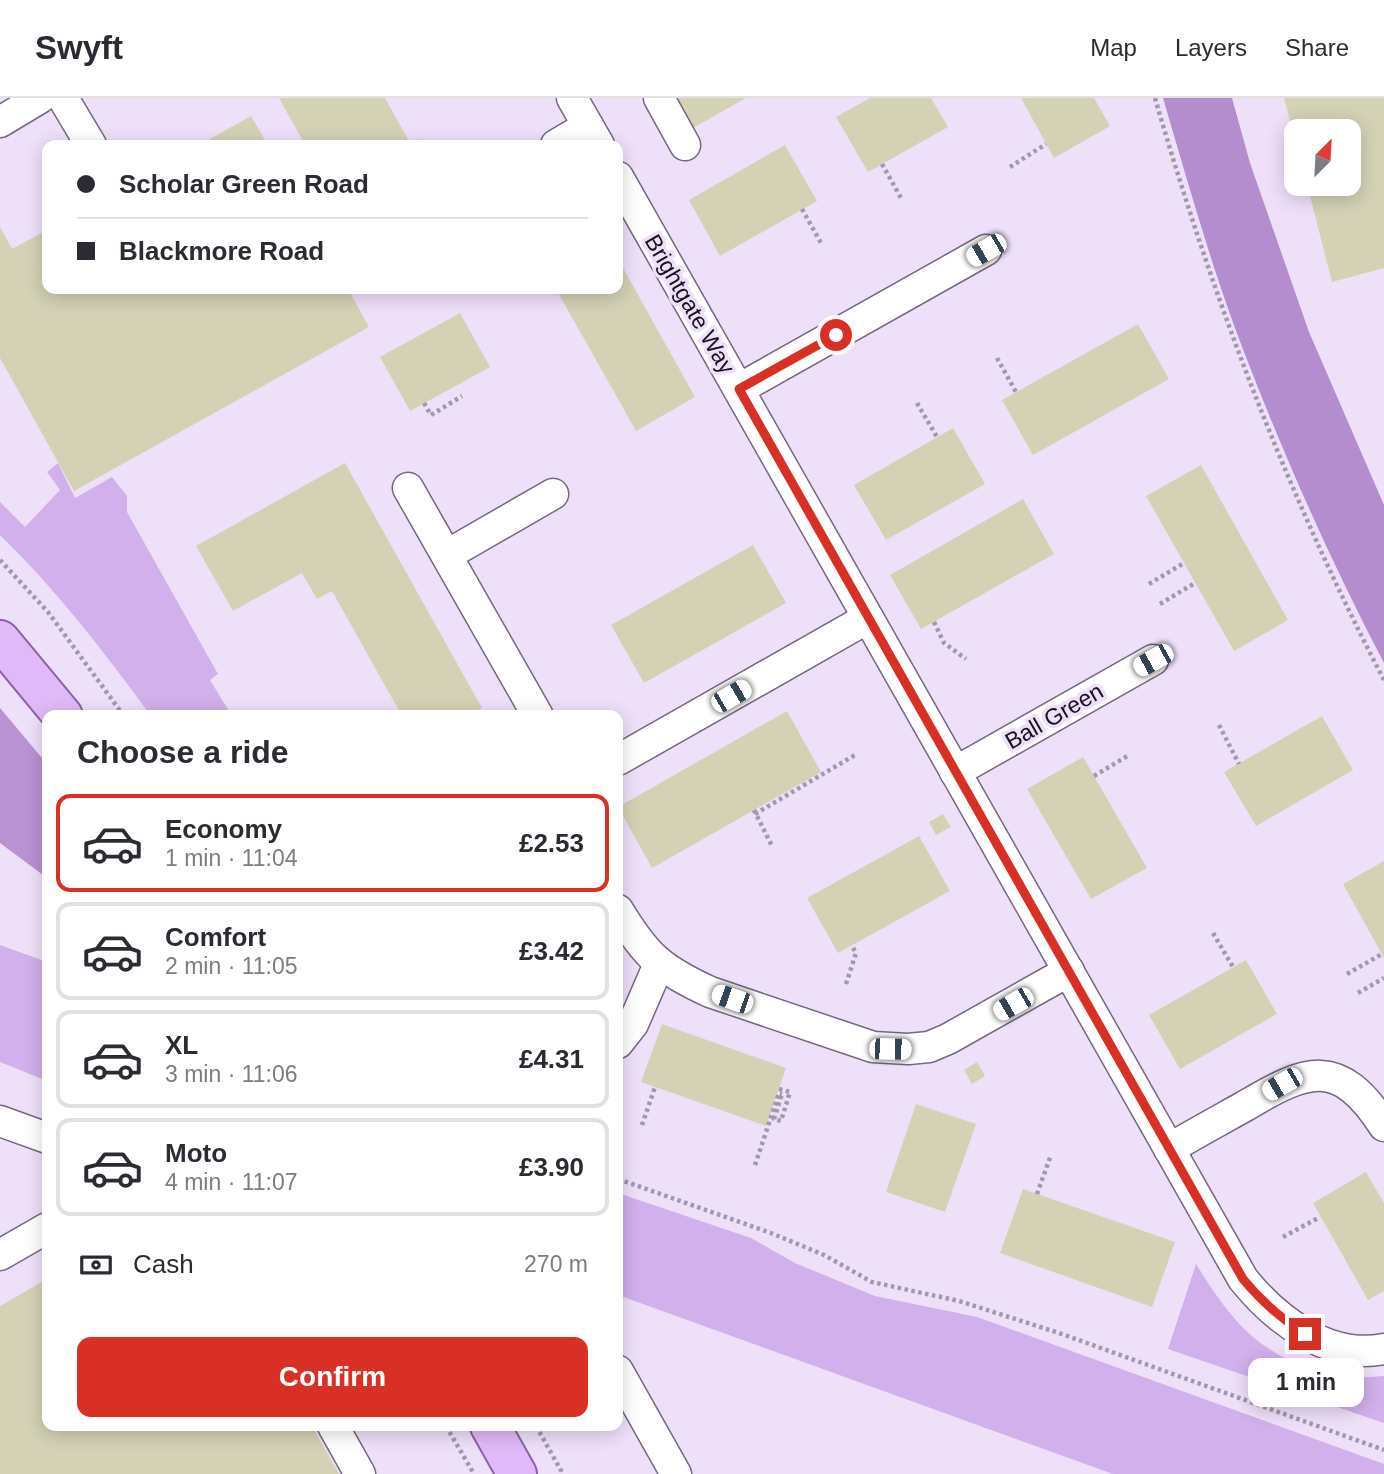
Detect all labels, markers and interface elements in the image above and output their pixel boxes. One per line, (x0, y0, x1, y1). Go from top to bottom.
text: Swyft (35, 29, 123, 66)
text: Map (1090, 34, 1137, 61)
text: Layers (1175, 34, 1247, 61)
text: Share (1285, 34, 1349, 61)
north arrow (1284, 119, 1362, 196)
map controls (1284, 119, 1361, 196)
text: Scholar Green Road (119, 169, 369, 199)
street label: Brightgate Way (640, 230, 741, 379)
car (963, 230, 1010, 270)
text: Blackmore Road (119, 236, 324, 266)
route start (820, 319, 852, 351)
car (1130, 641, 1177, 679)
car (708, 676, 755, 716)
street label: Ball Green (1000, 678, 1108, 754)
text: Choose a ride (77, 734, 289, 770)
icon: car (81, 812, 144, 875)
text: Economy (165, 814, 282, 844)
text: £2.53 (519, 828, 584, 858)
text: 1 min · 11:04 (165, 845, 298, 871)
icon: car (81, 920, 144, 983)
text: Comfort (165, 922, 266, 952)
text: £3.42 (519, 936, 584, 966)
text: 2 min · 11:05 (165, 953, 298, 979)
car (709, 982, 756, 1016)
car (990, 984, 1037, 1024)
icon: car (81, 1028, 144, 1091)
text: XL (165, 1030, 198, 1060)
car (869, 1038, 912, 1060)
text: £4.31 (519, 1044, 584, 1074)
text: 3 min · 11:06 (165, 1061, 298, 1087)
car (1259, 1064, 1306, 1104)
icon: car (81, 1136, 144, 1199)
text: Moto (165, 1138, 227, 1168)
text: £3.90 (519, 1152, 584, 1182)
text: 4 min · 11:07 (165, 1169, 298, 1195)
icon: cash (77, 1246, 115, 1284)
text: Cash (133, 1249, 194, 1279)
text: 270 m (524, 1251, 588, 1277)
route end (1289, 1318, 1321, 1350)
button: Confirm (77, 1337, 588, 1417)
callout: 1 min (1247, 1358, 1363, 1408)
text: 1 min (1276, 1369, 1336, 1395)

